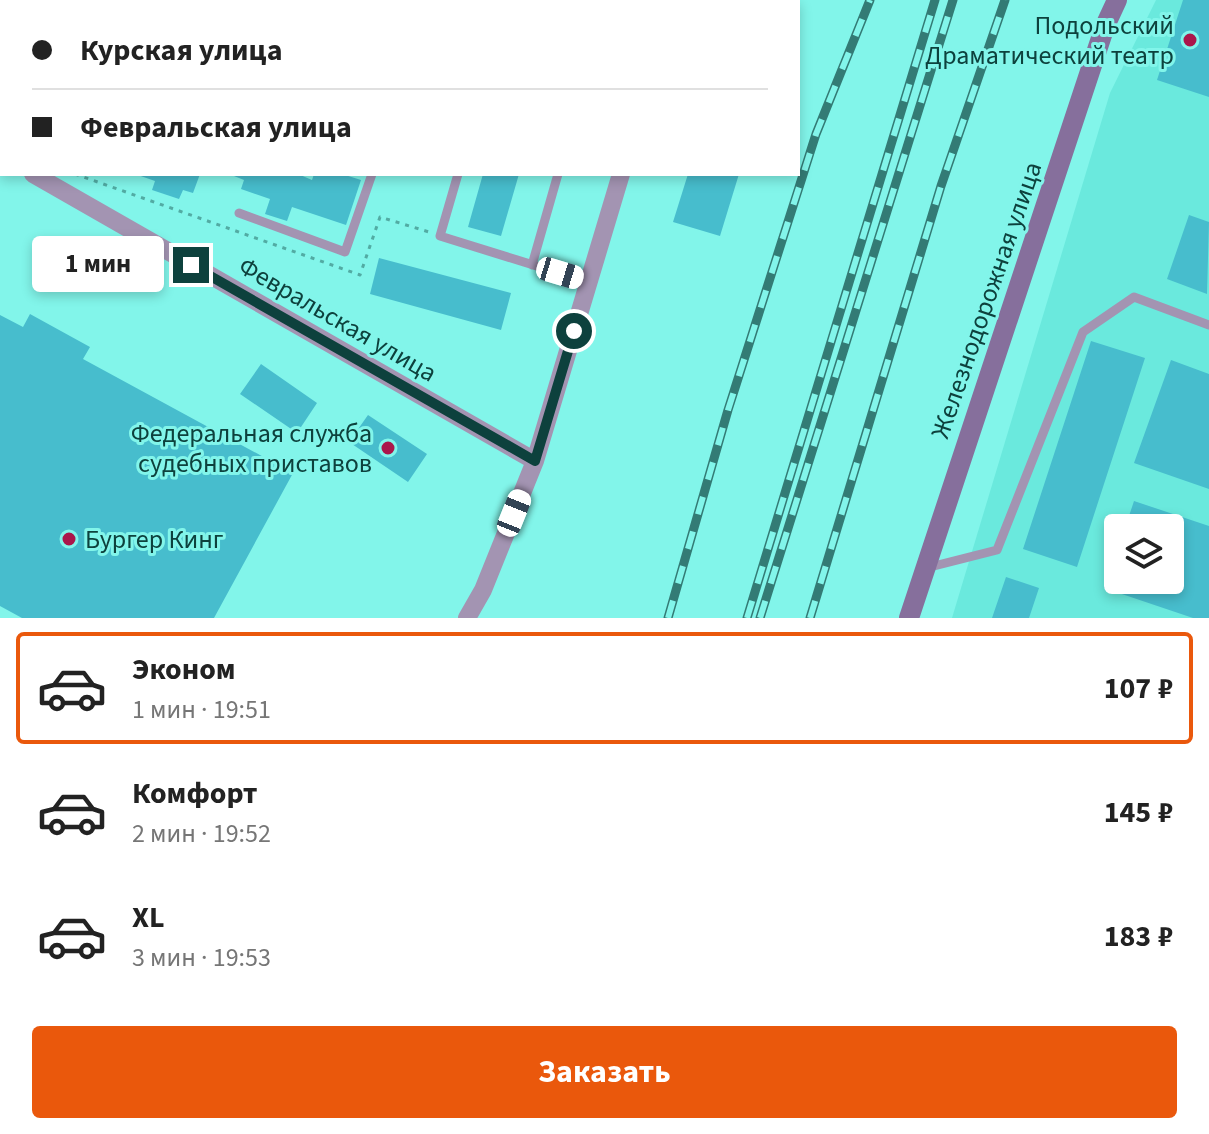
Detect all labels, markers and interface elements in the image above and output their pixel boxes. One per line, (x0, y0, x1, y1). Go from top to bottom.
place label: Подольский Драматический театр (925, 7, 1174, 74)
text: Курская улица (80, 29, 283, 72)
marker: Подольский Драматический театр (1181, 31, 1199, 49)
text: Февральская улица (80, 106, 352, 149)
street label: Железнодорожная улица (922, 157, 1051, 443)
callout: 1 мин (31, 237, 163, 293)
text: 1 мин (65, 245, 131, 282)
route end (173, 247, 209, 283)
street label: Февральская улица (232, 248, 444, 391)
car (534, 255, 586, 291)
route start (556, 313, 592, 349)
place label: Федеральная служба судебных приставов (131, 415, 372, 482)
marker: Федеральная служба судебных приставов (379, 439, 397, 457)
car (494, 486, 534, 540)
map controls (1104, 514, 1184, 594)
button: layers (1104, 514, 1184, 594)
place label: Бургер Кинг (85, 521, 224, 558)
marker: Бургер Кинг (60, 530, 78, 548)
text: Эконом (132, 648, 236, 691)
icon: car (36, 652, 108, 724)
text: 107 ₽ (1104, 667, 1173, 710)
text: 1 мин · 19:51 (132, 691, 271, 728)
text: Комфорт (132, 772, 258, 815)
icon: car (36, 776, 108, 848)
text: 145 ₽ (1104, 791, 1173, 834)
text: 2 мин · 19:52 (132, 815, 271, 852)
text: XL (132, 896, 165, 939)
icon: car (36, 900, 108, 972)
text: 183 ₽ (1104, 915, 1173, 958)
text: 3 мин · 19:53 (132, 939, 271, 976)
button: Заказать (32, 1026, 1177, 1118)

